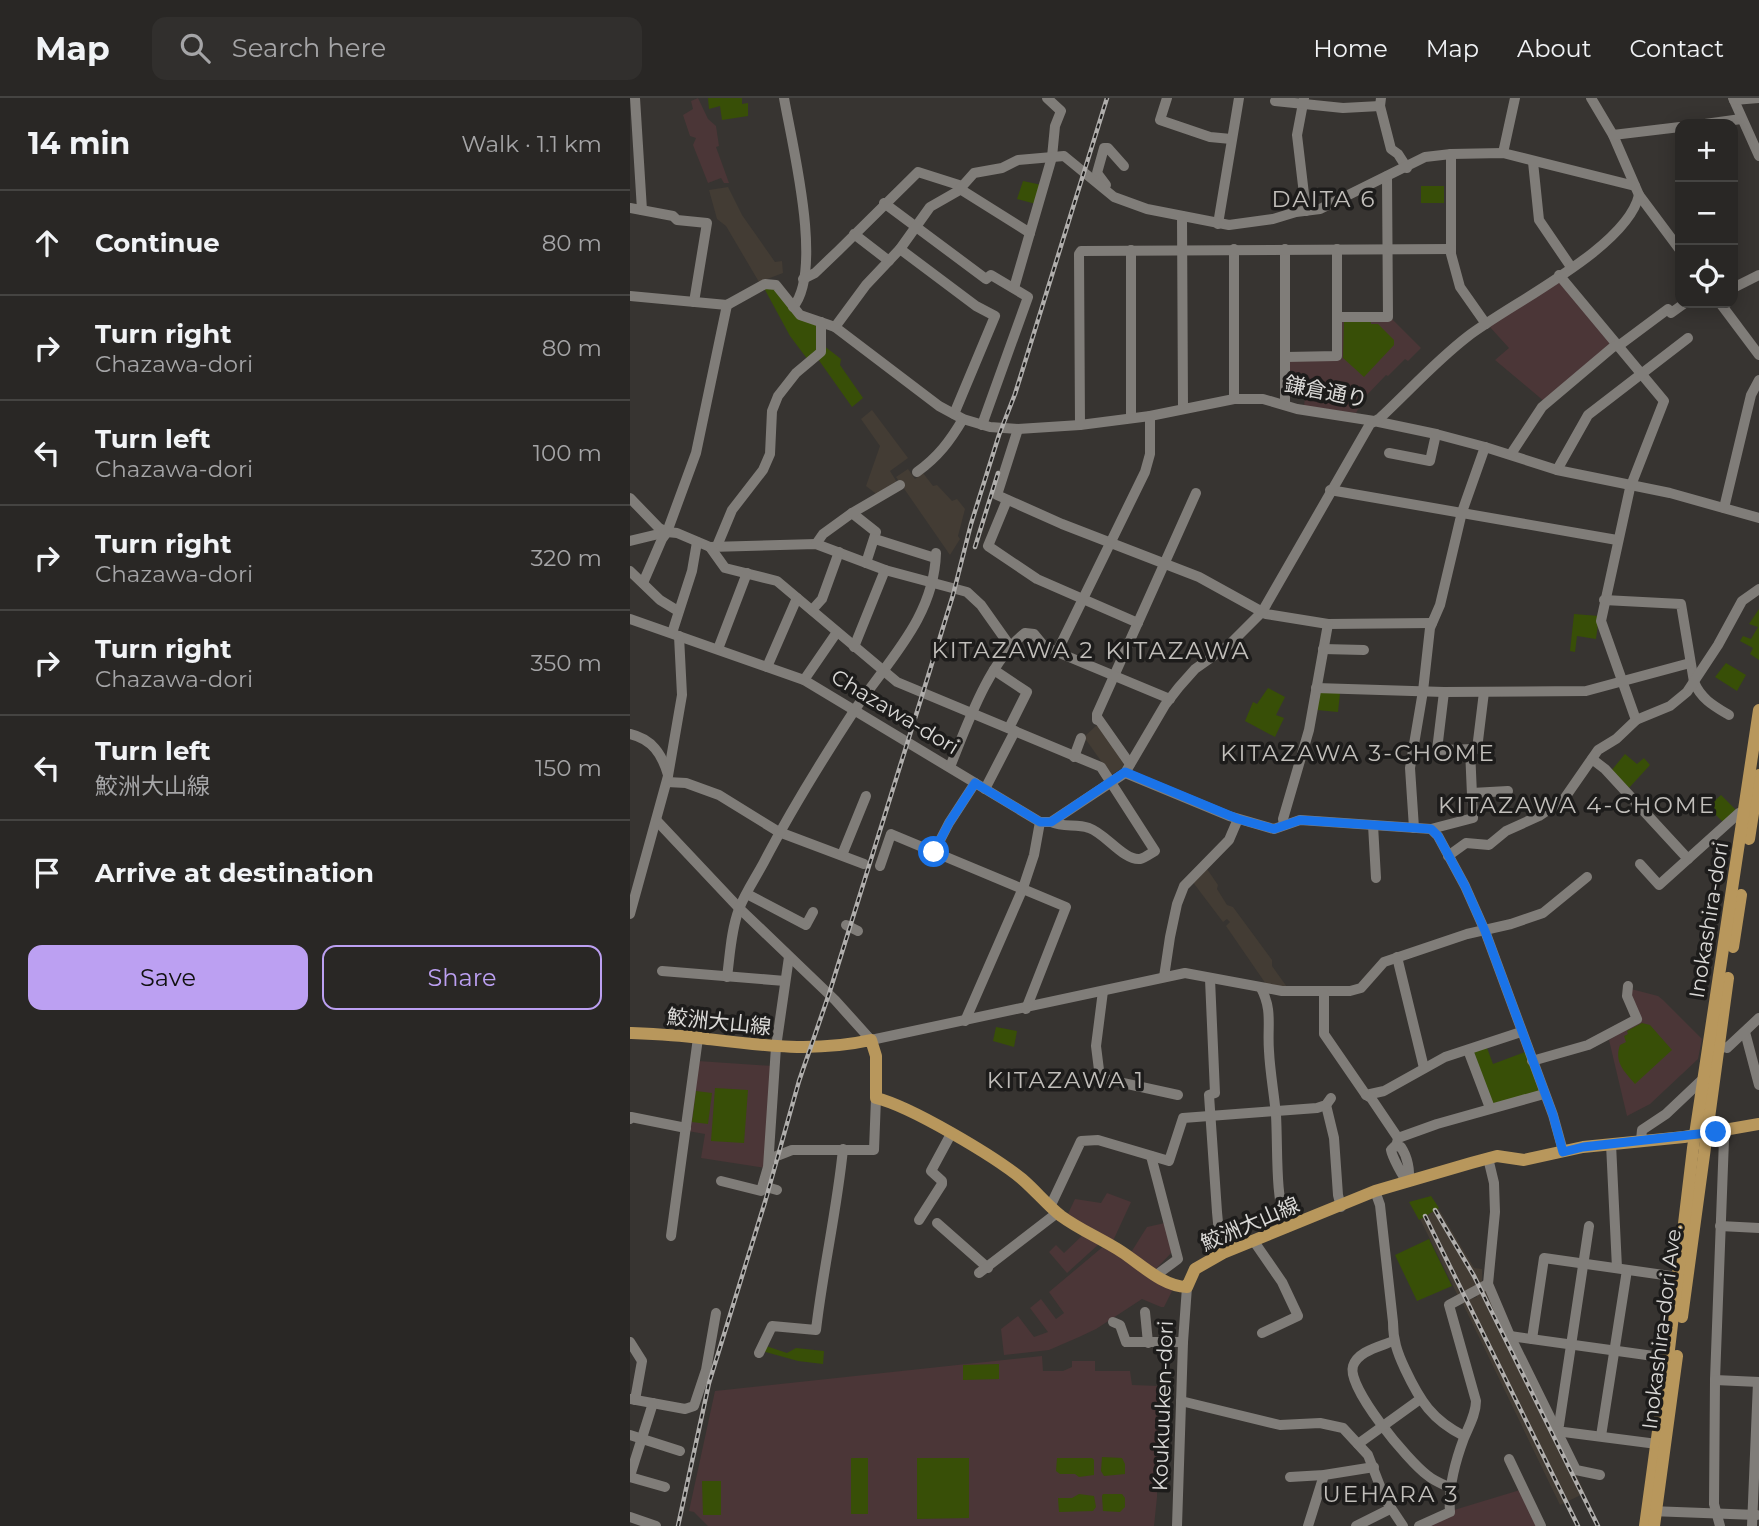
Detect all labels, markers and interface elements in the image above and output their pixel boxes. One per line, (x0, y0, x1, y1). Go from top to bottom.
search box (152, 17, 642, 80)
text: Map (35, 28, 110, 68)
icon: search (176, 29, 214, 67)
text: Search here (232, 32, 386, 64)
text: Home (1313, 34, 1388, 63)
text: Map (1426, 34, 1479, 63)
text: About (1517, 34, 1591, 63)
text: Contact (1629, 34, 1724, 63)
map controls (1675, 119, 1738, 308)
button: + (1675, 119, 1738, 182)
text: 14 min (28, 125, 130, 162)
text: Walk · 1.1 km (461, 130, 602, 158)
button: − (1675, 182, 1738, 245)
district label: DAITA 6 (1271, 185, 1377, 213)
icon: ahead (28, 224, 66, 262)
text: Continue (95, 227, 220, 259)
text: 80 m (542, 229, 602, 257)
button: locate (1675, 245, 1738, 308)
text: Turn right (95, 318, 231, 350)
icon: right (28, 329, 66, 367)
text: 80 m (542, 334, 602, 362)
text: Chazawa-dori (95, 350, 253, 378)
street label: 鎌倉通り (1282, 371, 1370, 412)
text: Turn left (95, 423, 211, 455)
icon: left (28, 434, 66, 472)
text: 100 m (533, 439, 602, 467)
text: Chazawa-dori (95, 455, 253, 483)
text: Turn right (95, 528, 231, 560)
icon: right (28, 539, 66, 577)
text: 320 m (530, 544, 602, 572)
text: Chazawa-dori (95, 560, 253, 588)
text: Turn right (95, 633, 231, 665)
district label: KITAZAWA 2 (931, 636, 1095, 664)
district label: KITAZAWA (1105, 636, 1251, 665)
icon: right (28, 644, 66, 682)
text: 350 m (531, 649, 602, 677)
street label: Chazawa-dori (827, 664, 964, 759)
text: Chazawa-dori (95, 665, 253, 693)
text: Turn left (95, 735, 211, 767)
district label: KITAZAWA 3-CHOME (1220, 739, 1496, 767)
icon: left (28, 749, 66, 787)
text: 150 m (535, 754, 602, 782)
text: 鮫洲大山線 (95, 772, 210, 800)
district label: KITAZAWA 4-CHOME (1438, 791, 1716, 819)
route start (918, 836, 949, 867)
street label: Inokashira-dori (1684, 840, 1733, 1000)
icon: arrive (28, 854, 66, 892)
text: Arrive at destination (95, 857, 374, 889)
button: Save (28, 945, 308, 1010)
button: Share (322, 945, 602, 1010)
street label: 鮫洲大山線 (666, 1004, 773, 1039)
district label: KITAZAWA 1 (987, 1066, 1145, 1094)
route end (1700, 1116, 1731, 1147)
street label: 鮫洲大山線 (1197, 1192, 1303, 1256)
street label: Inokashira-dori Ave. (1637, 1223, 1686, 1431)
street label: Koukuuken-dori (1147, 1320, 1178, 1492)
district label: UEHARA 3 (1323, 1480, 1459, 1508)

